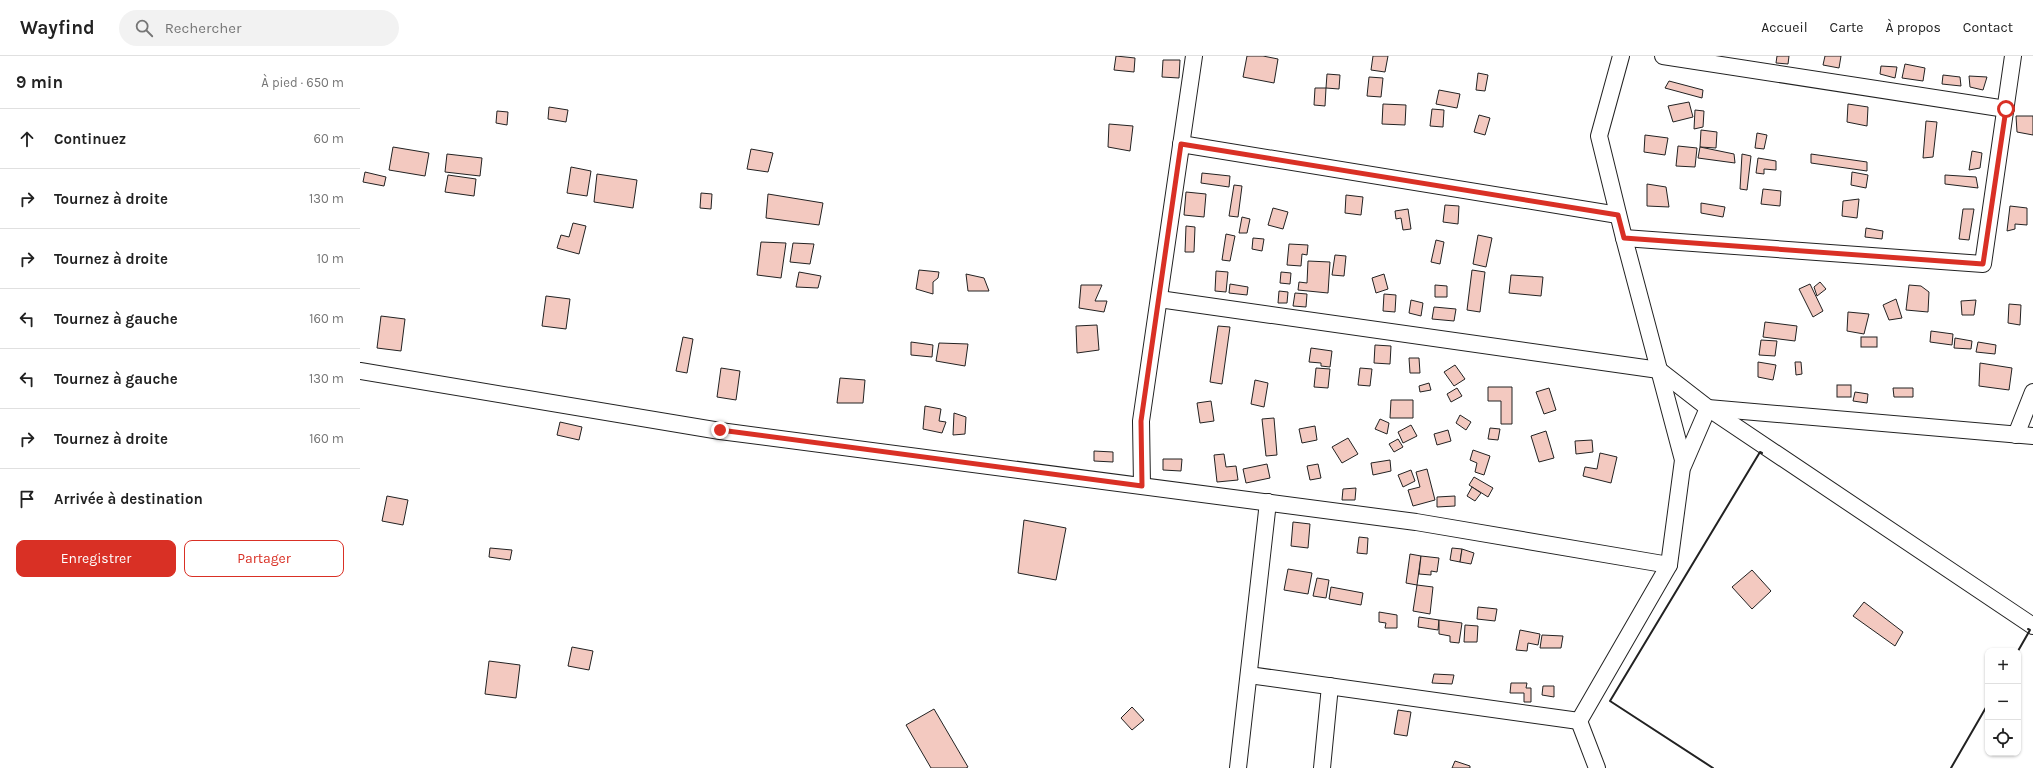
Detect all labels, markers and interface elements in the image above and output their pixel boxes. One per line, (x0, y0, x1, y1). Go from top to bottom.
search box (119, 10, 399, 46)
text: Wayfind (20, 17, 95, 39)
icon: search (133, 17, 155, 39)
text: Rechercher (165, 19, 241, 37)
text: Accueil (1761, 19, 1808, 36)
text: Carte (1830, 19, 1863, 36)
text: À propos (1885, 19, 1941, 36)
text: Contact (1963, 19, 2013, 36)
text: 9 min (16, 72, 63, 92)
text: À pied · 650 m (261, 75, 344, 90)
route start (1997, 100, 2015, 118)
icon: ahead (16, 128, 38, 150)
text: Continuez (54, 130, 126, 148)
text: 60 m (314, 131, 344, 146)
icon: right (16, 188, 38, 210)
text: Tournez à droite (54, 190, 168, 208)
text: 130 m (309, 191, 344, 206)
icon: right (16, 248, 38, 270)
text: Tournez à droite (54, 250, 168, 268)
text: 10 m (317, 251, 344, 266)
icon: left (16, 308, 38, 330)
text: Tournez à gauche (54, 310, 178, 328)
text: 160 m (309, 311, 344, 326)
icon: left (16, 368, 38, 390)
text: Tournez à gauche (54, 370, 178, 388)
text: 130 m (309, 371, 344, 386)
route end (711, 421, 729, 439)
icon: right (16, 428, 38, 450)
text: Tournez à droite (54, 430, 168, 448)
text: 160 m (309, 431, 344, 446)
icon: arrive (16, 488, 38, 510)
text: Arrivée à destination (54, 490, 203, 508)
button: Enregistrer (16, 540, 176, 577)
button: Partager (184, 540, 344, 577)
map controls (1985, 648, 2021, 756)
button: + (1985, 648, 2021, 684)
button: − (1985, 684, 2021, 720)
button: locate (1985, 720, 2021, 756)

